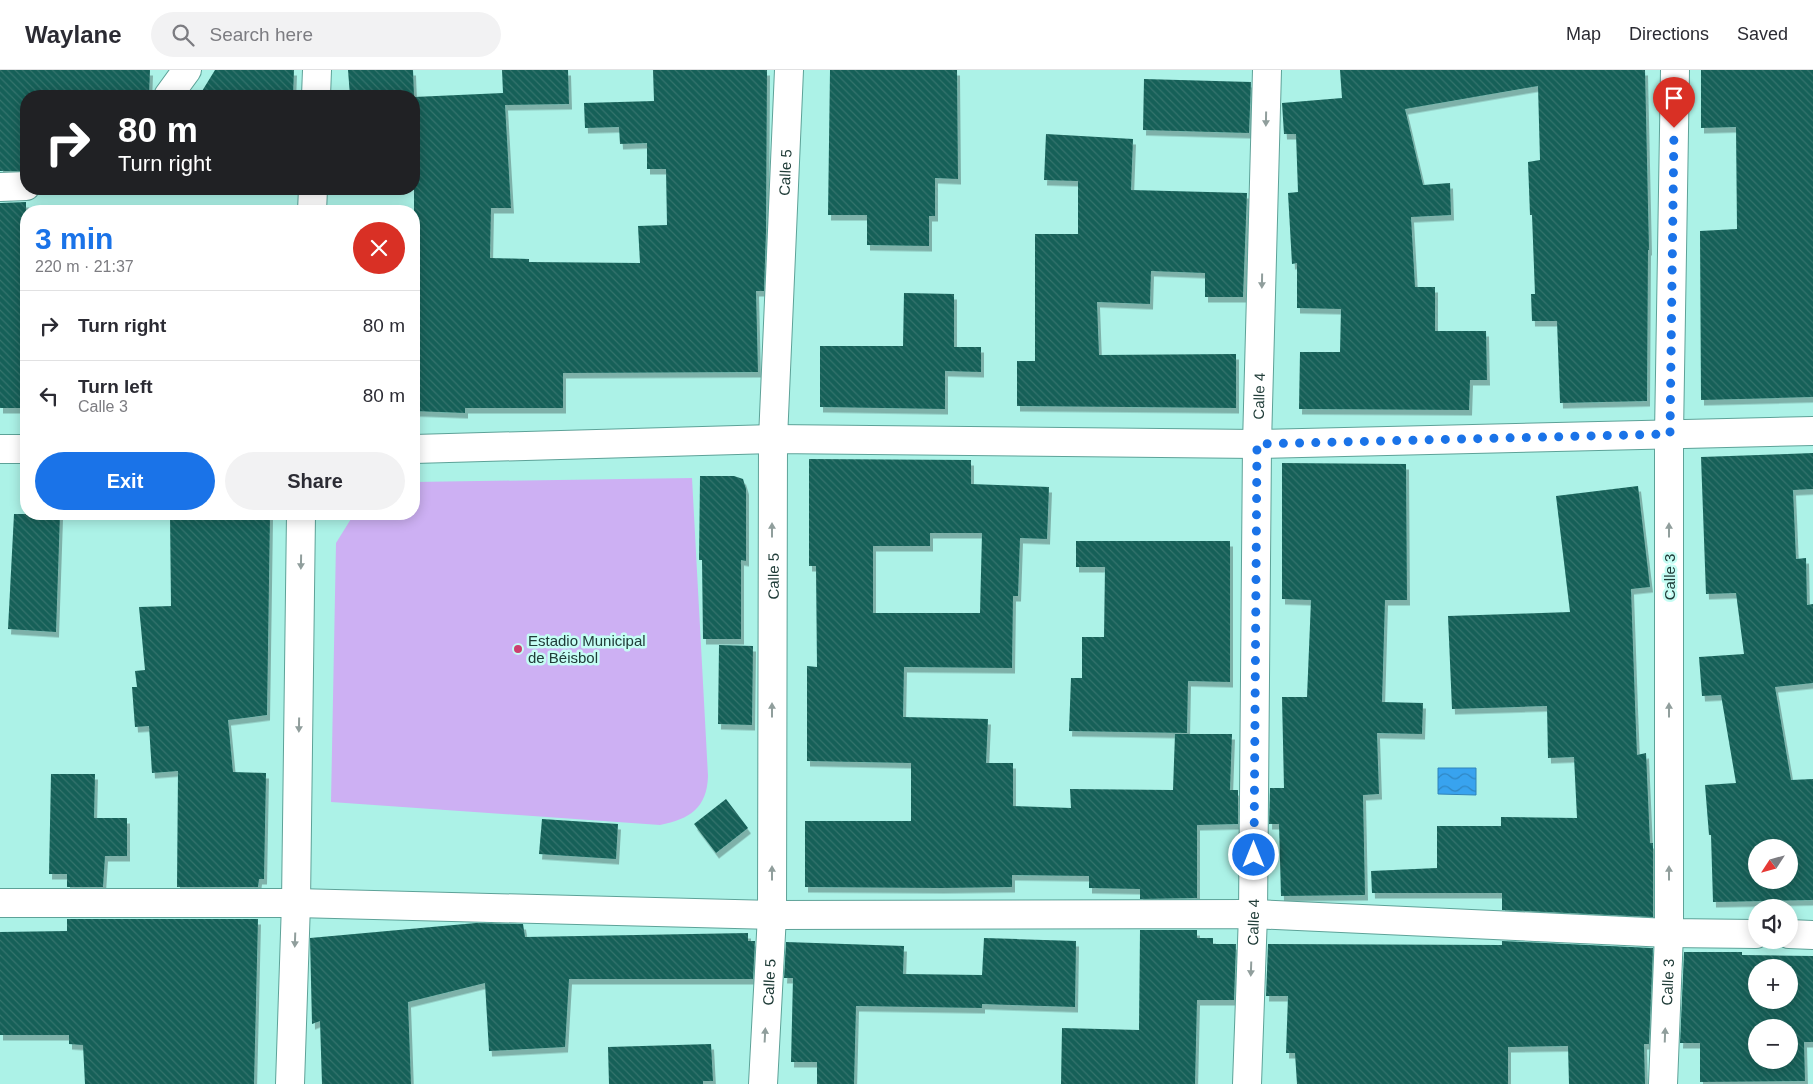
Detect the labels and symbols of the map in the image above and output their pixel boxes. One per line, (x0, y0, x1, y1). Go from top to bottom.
pin (1653, 77, 1695, 128)
one-way arrow (1261, 111, 1269, 127)
street label: Calle 5 (775, 149, 794, 196)
one-way arrow (1257, 273, 1265, 289)
street label: Calle 4 (1249, 373, 1267, 420)
one-way arrow (768, 522, 776, 538)
one-way arrow (1665, 522, 1673, 538)
street label: Calle 5 (764, 553, 781, 600)
street label: Calle 3 (1661, 554, 1678, 600)
one-way arrow (296, 555, 304, 571)
place label: Estadio Municipal de Béisbol (528, 632, 646, 666)
marker: Estadio Municipal de Béisbol (512, 643, 524, 655)
one-way arrow (768, 702, 776, 718)
one-way arrow (1665, 702, 1673, 718)
one-way arrow (294, 717, 302, 733)
position arrow (1227, 828, 1279, 880)
north arrow (1748, 839, 1798, 889)
one-way arrow (768, 865, 776, 881)
one-way arrow (1665, 865, 1673, 881)
street label: Calle 4 (1243, 899, 1262, 946)
one-way arrow (291, 932, 299, 948)
street label: Calle 5 (759, 958, 778, 1006)
street label: Calle 3 (1658, 958, 1676, 1006)
one-way arrow (1247, 961, 1255, 977)
one-way arrow (762, 1027, 770, 1043)
one-way arrow (1661, 1027, 1669, 1043)

